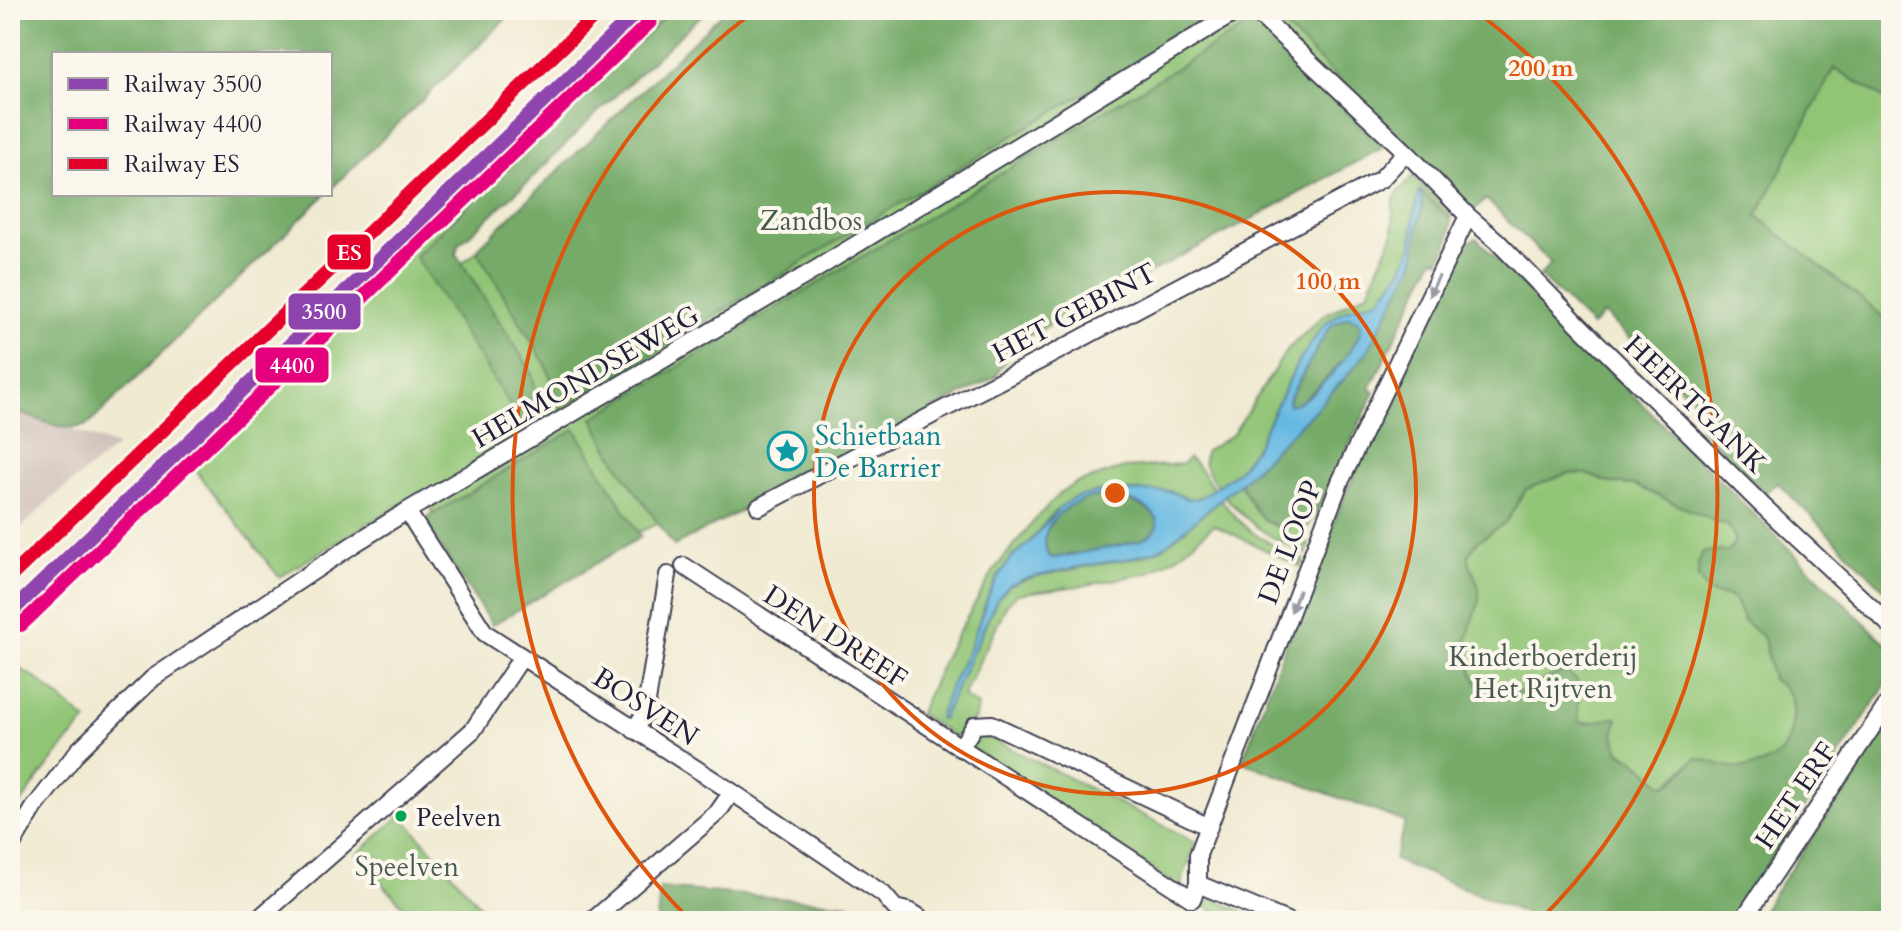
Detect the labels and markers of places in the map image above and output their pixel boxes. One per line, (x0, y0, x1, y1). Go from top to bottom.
place label: Schietbaan De Barrier (815, 417, 942, 487)
place icon: Schietbaan De Barrier (766, 430, 808, 472)
centre of rings (1101, 479, 1129, 507)
place label: Peelven (416, 800, 502, 835)
marker: Peelven (393, 808, 409, 824)

